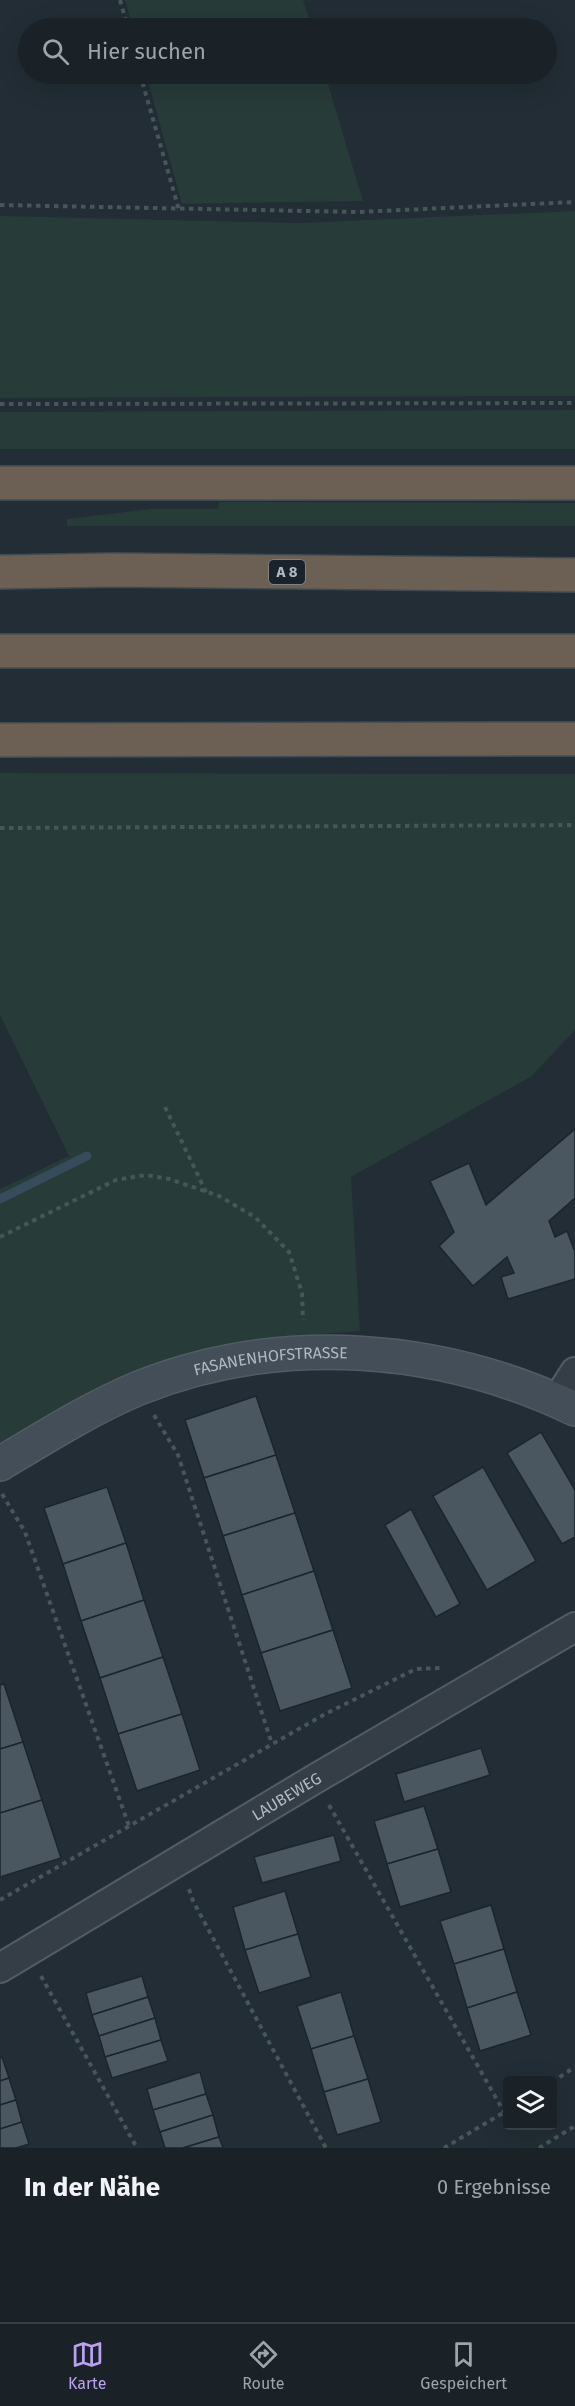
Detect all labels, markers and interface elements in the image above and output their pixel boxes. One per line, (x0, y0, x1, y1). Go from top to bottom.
search box (18, 18, 557, 84)
icon: search (39, 35, 72, 68)
text: Hier suchen (87, 38, 206, 65)
road number: A 8 (269, 560, 305, 584)
street label: FASANENHOFSTRASSE (191, 1343, 348, 1379)
street label: LAUBEWEG (248, 1768, 324, 1824)
map controls (503, 2076, 557, 2130)
button: layers (503, 2076, 557, 2130)
text: In der Nähe (24, 2172, 160, 2203)
text: 0 Ergebnisse (437, 2175, 551, 2199)
tab: Karte (68, 2338, 106, 2393)
tab: Route (242, 2338, 285, 2393)
tab: Gespeichert (420, 2338, 507, 2393)

